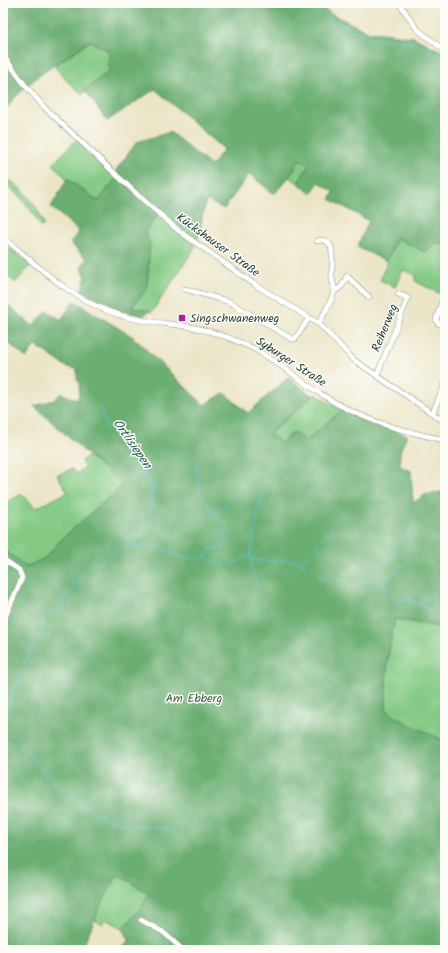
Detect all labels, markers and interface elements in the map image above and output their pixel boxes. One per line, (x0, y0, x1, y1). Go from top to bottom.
street label: Kückshauser Straße (172, 208, 264, 282)
street label: Reiherweg (367, 301, 403, 355)
place label: Singschwanenweg (190, 309, 280, 328)
marker: Singschwanenweg (177, 313, 187, 323)
street label: Syburger Straße (252, 332, 331, 392)
water label: Ortlisiepen (107, 415, 158, 474)
park label: Am Ebberg (166, 689, 222, 708)

